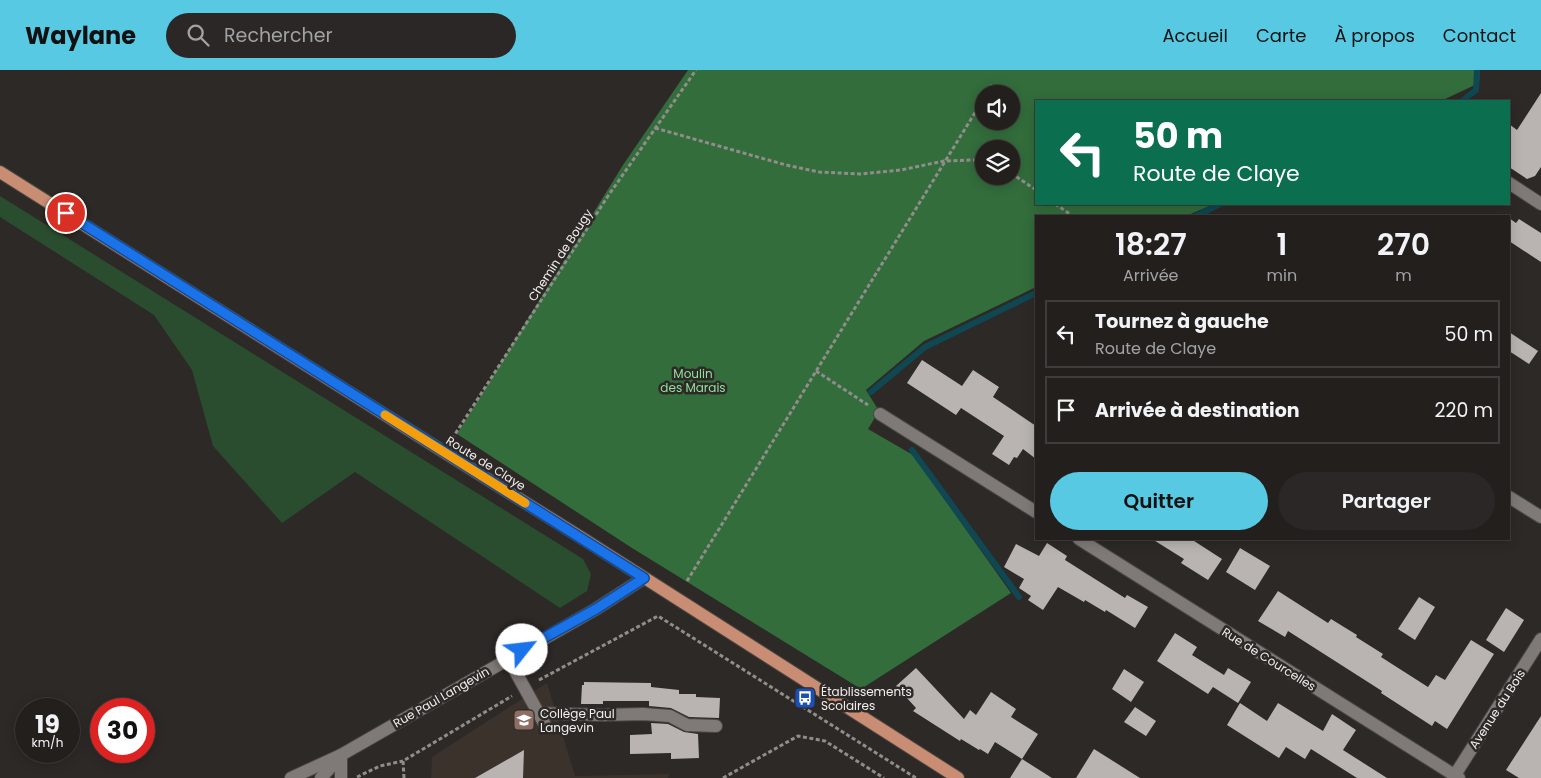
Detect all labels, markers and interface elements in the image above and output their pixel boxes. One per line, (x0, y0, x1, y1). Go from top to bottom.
search box (166, 13, 516, 58)
text: Waylane (25, 19, 136, 52)
icon: search (184, 21, 212, 49)
text: Rechercher (224, 22, 333, 49)
text: Accueil (1162, 23, 1228, 48)
text: Carte (1256, 23, 1306, 48)
text: À propos (1334, 23, 1415, 48)
text: Contact (1443, 23, 1516, 48)
map controls (975, 85, 1020, 185)
button: sound (975, 85, 1020, 130)
text: 50 m (1133, 111, 1223, 160)
icon: left (1050, 120, 1115, 185)
button: layers (975, 140, 1020, 185)
text: Route de Claye (1133, 158, 1300, 189)
pin (45, 192, 87, 234)
icon: arrive (52, 199, 80, 227)
street label: Chemin de Bougy (524, 205, 596, 304)
text: 18:27 (1115, 223, 1187, 266)
text: 1 (1276, 223, 1287, 266)
text: 270 (1377, 223, 1430, 266)
text: Arrivée (1123, 264, 1178, 287)
text: min (1266, 264, 1297, 287)
text: m (1395, 264, 1412, 287)
text: Tournez à gauche (1095, 308, 1269, 335)
icon: left (1052, 320, 1080, 348)
text: 50 m (1444, 321, 1493, 348)
text: Route de Claye (1095, 337, 1216, 360)
park label: Moulin des Marais (660, 365, 726, 396)
icon: arrive (1052, 396, 1080, 424)
text: Arrivée à destination (1095, 397, 1300, 424)
text: 220 m (1435, 397, 1493, 424)
street label: Route de Claye (443, 432, 529, 494)
button: Quitter (1050, 472, 1268, 530)
button: Partager (1278, 472, 1495, 530)
position arrow (495, 623, 547, 675)
street label: Rue de Courcelles (1219, 623, 1319, 695)
street label: Rue Paul Langevin (390, 663, 492, 731)
street label: Avenue du Bois (1465, 666, 1529, 752)
place label: Établissements Scolaires (821, 683, 912, 714)
bus stop icon: Établissements Scolaires (793, 686, 817, 710)
speed limit sign: 30 (90, 698, 155, 763)
place label: Collège Paul Langevin (540, 705, 615, 736)
text: 19 (35, 707, 60, 742)
school or university icon: Collège Paul Langevin (512, 708, 536, 732)
text: km/h (32, 734, 63, 751)

